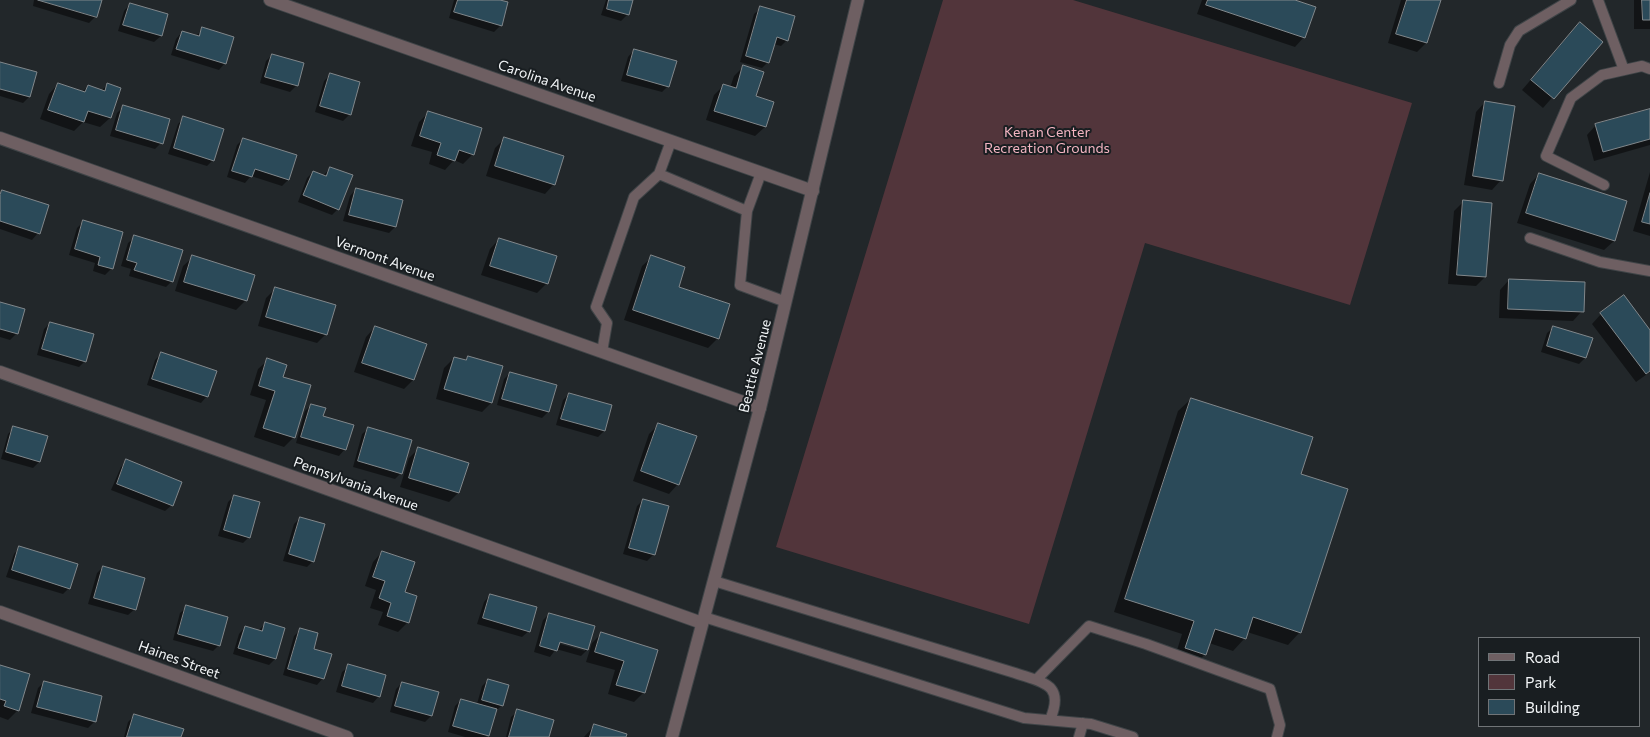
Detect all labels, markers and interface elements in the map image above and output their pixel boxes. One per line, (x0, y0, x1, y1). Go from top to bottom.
street label: Carolina Avenue (496, 56, 598, 106)
park label: Kenan Center Recreation Grounds (984, 124, 1110, 156)
street label: Vermont Avenue (333, 233, 437, 285)
street label: Beattie Avenue (735, 318, 775, 414)
street label: Pennsylvania Avenue (291, 454, 421, 514)
street label: Haines Street (136, 637, 222, 683)
legend (1478, 637, 1640, 727)
text: Road (1525, 648, 1560, 666)
text: Park (1525, 673, 1556, 691)
text: Building (1525, 698, 1580, 716)

